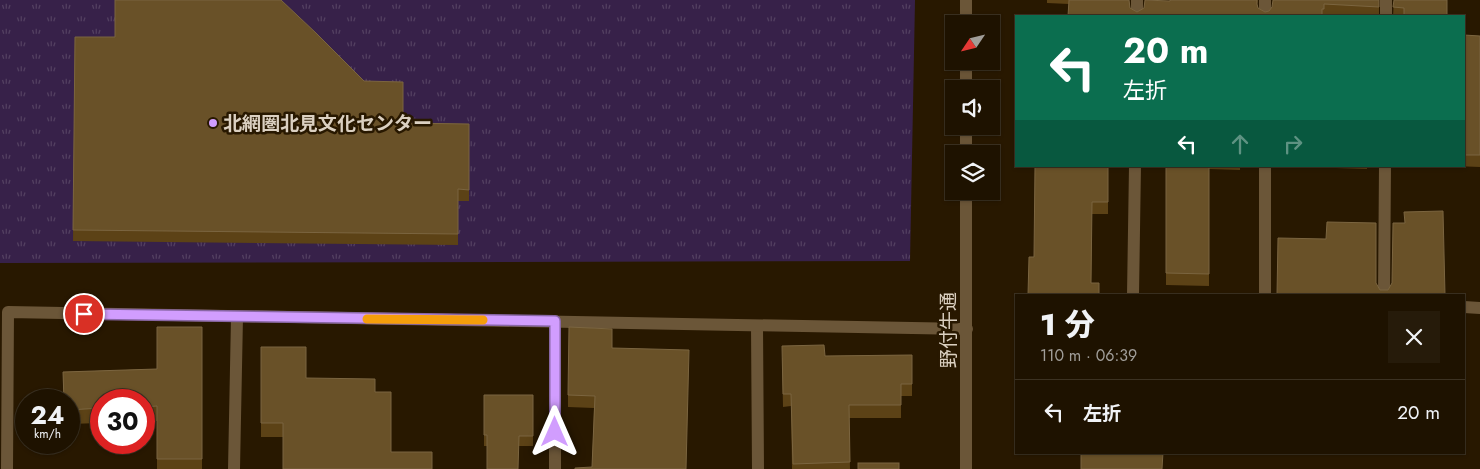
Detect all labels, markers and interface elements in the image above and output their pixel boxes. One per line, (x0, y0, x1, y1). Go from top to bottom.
north arrow (945, 15, 1000, 70)
map controls (945, 15, 1000, 200)
text: 20 m (1123, 26, 1208, 76)
icon: left (1040, 35, 1105, 100)
text: 左折 (1123, 74, 1167, 106)
button: sound (945, 80, 1000, 135)
place label: 北網圏北見文化センター (223, 110, 432, 137)
marker: 北網圏北見文化センター (207, 117, 219, 129)
icon: left (1173, 130, 1201, 158)
icon: ahead (1226, 130, 1254, 158)
icon: right (1279, 130, 1307, 158)
button: layers (945, 145, 1000, 200)
street label: 野付牛通 (935, 292, 962, 368)
pin (63, 293, 105, 335)
icon: arrive (70, 300, 98, 328)
text: 1 分 (1040, 303, 1095, 346)
button: close (1388, 311, 1440, 363)
text: 110 m · 06:39 (1040, 344, 1137, 367)
speed limit sign: 30 (90, 389, 155, 454)
text: 24 (31, 397, 64, 433)
icon: left (1040, 398, 1068, 426)
text: 20 m (1397, 399, 1440, 426)
text: 左折 (1083, 400, 1121, 427)
position arrow (528, 405, 580, 457)
text: km/h (34, 425, 61, 443)

